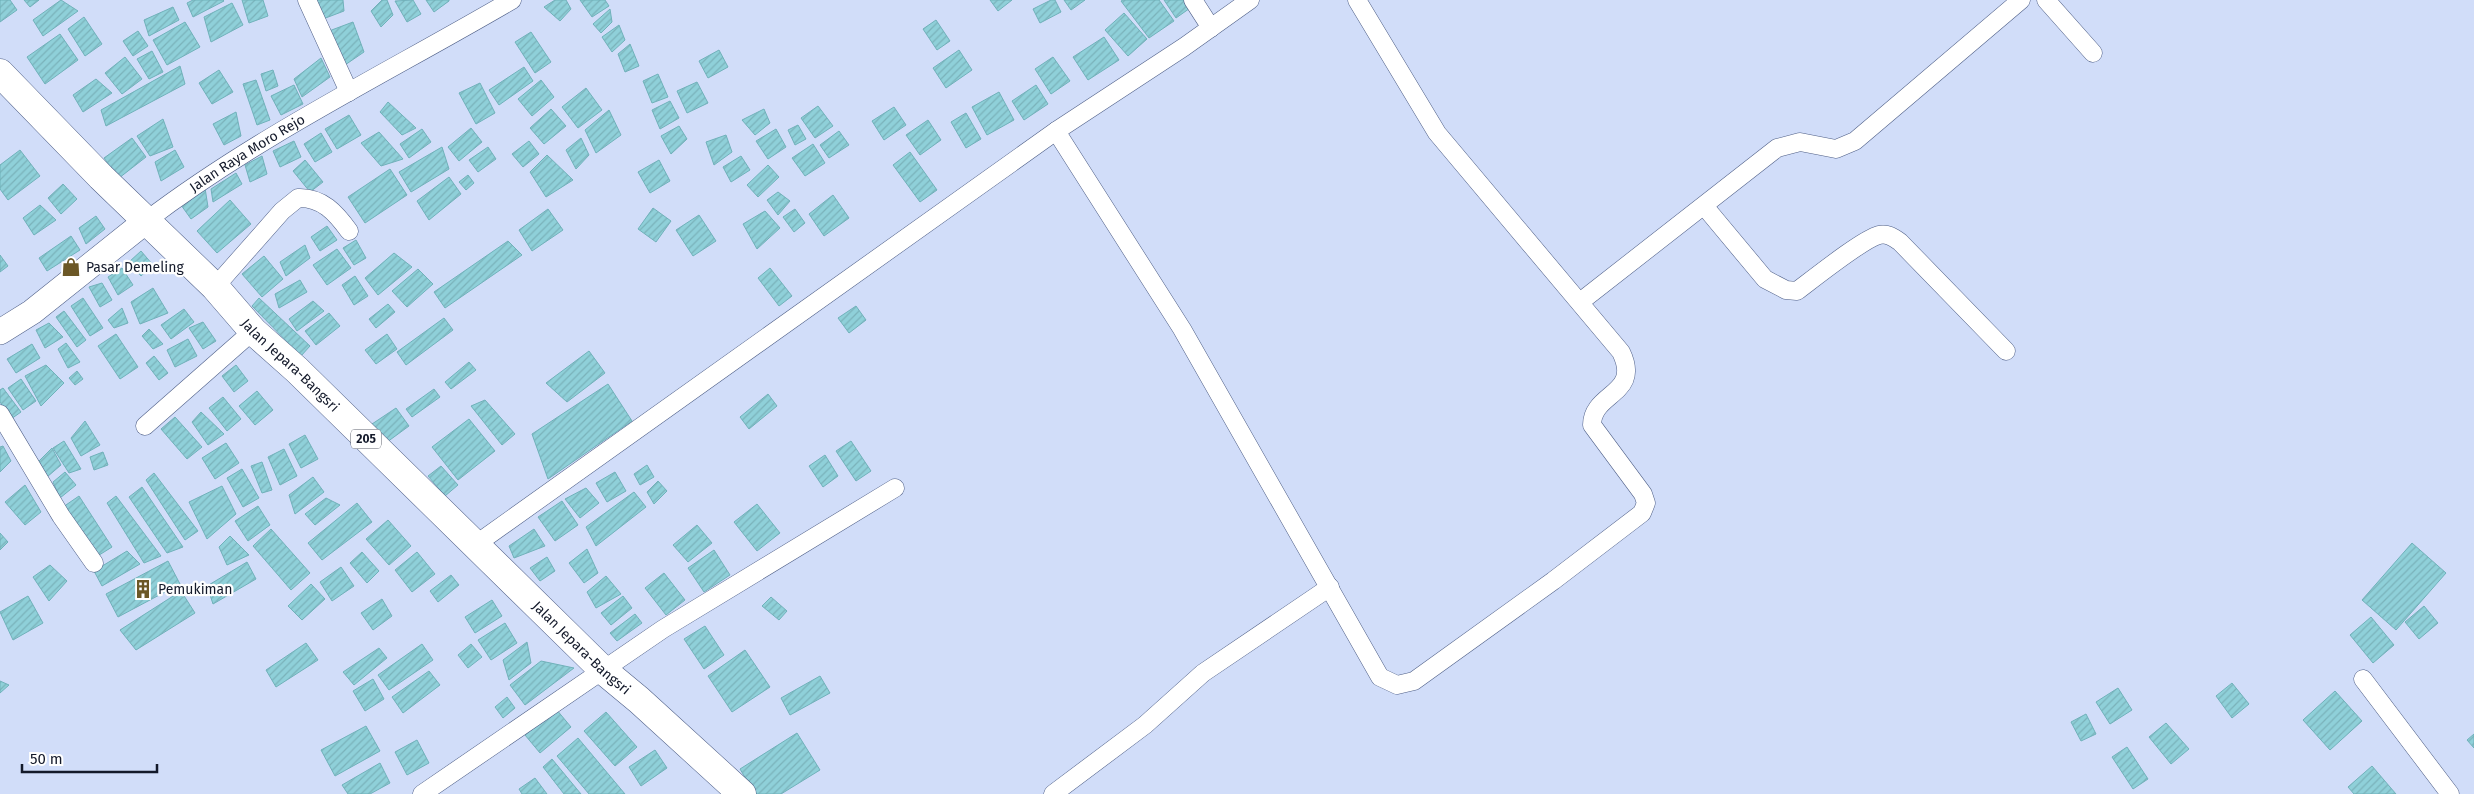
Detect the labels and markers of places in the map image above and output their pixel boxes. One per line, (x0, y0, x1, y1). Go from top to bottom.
shop icon: Pasar Demeling (60, 256, 82, 278)
place label: Pasar Demeling (86, 259, 184, 276)
building icon: Pemukiman (132, 578, 154, 600)
place label: Pemukiman (158, 581, 232, 598)

